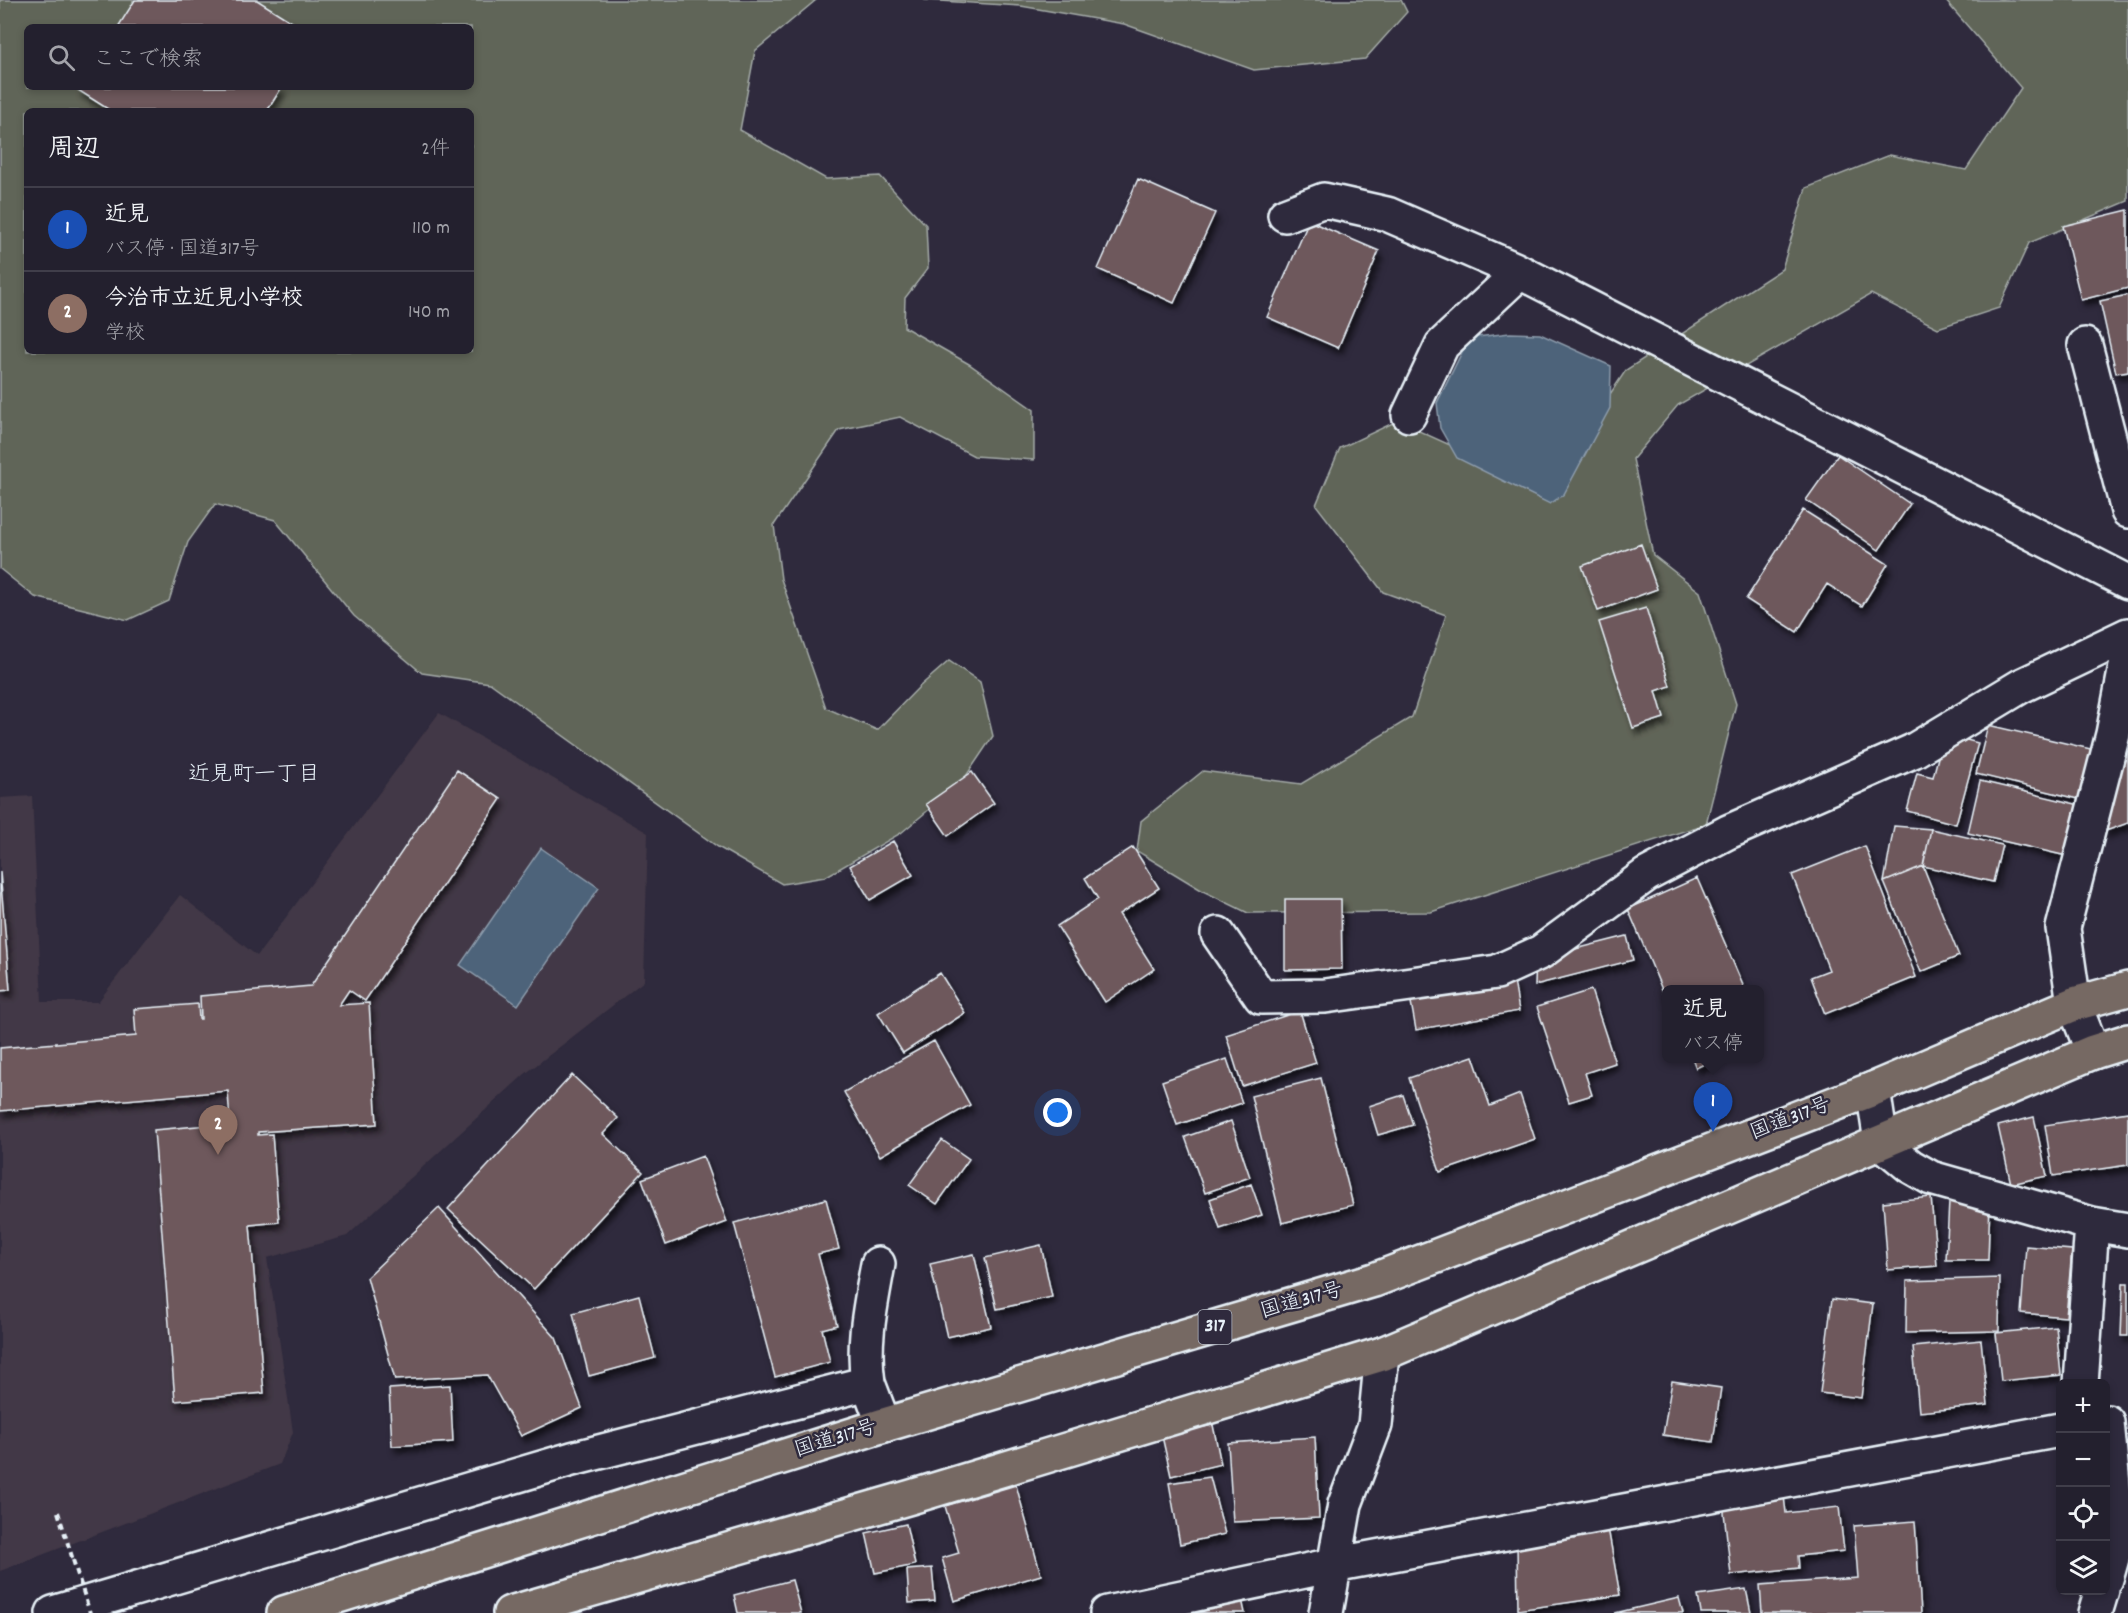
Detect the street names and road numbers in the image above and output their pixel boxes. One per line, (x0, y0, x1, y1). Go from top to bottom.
street label: 国道317号 (1746, 1091, 1836, 1149)
street label: 国道317号 (1257, 1276, 1347, 1328)
road number: 317 (1198, 1310, 1232, 1344)
street label: 国道317号 (791, 1413, 881, 1467)

